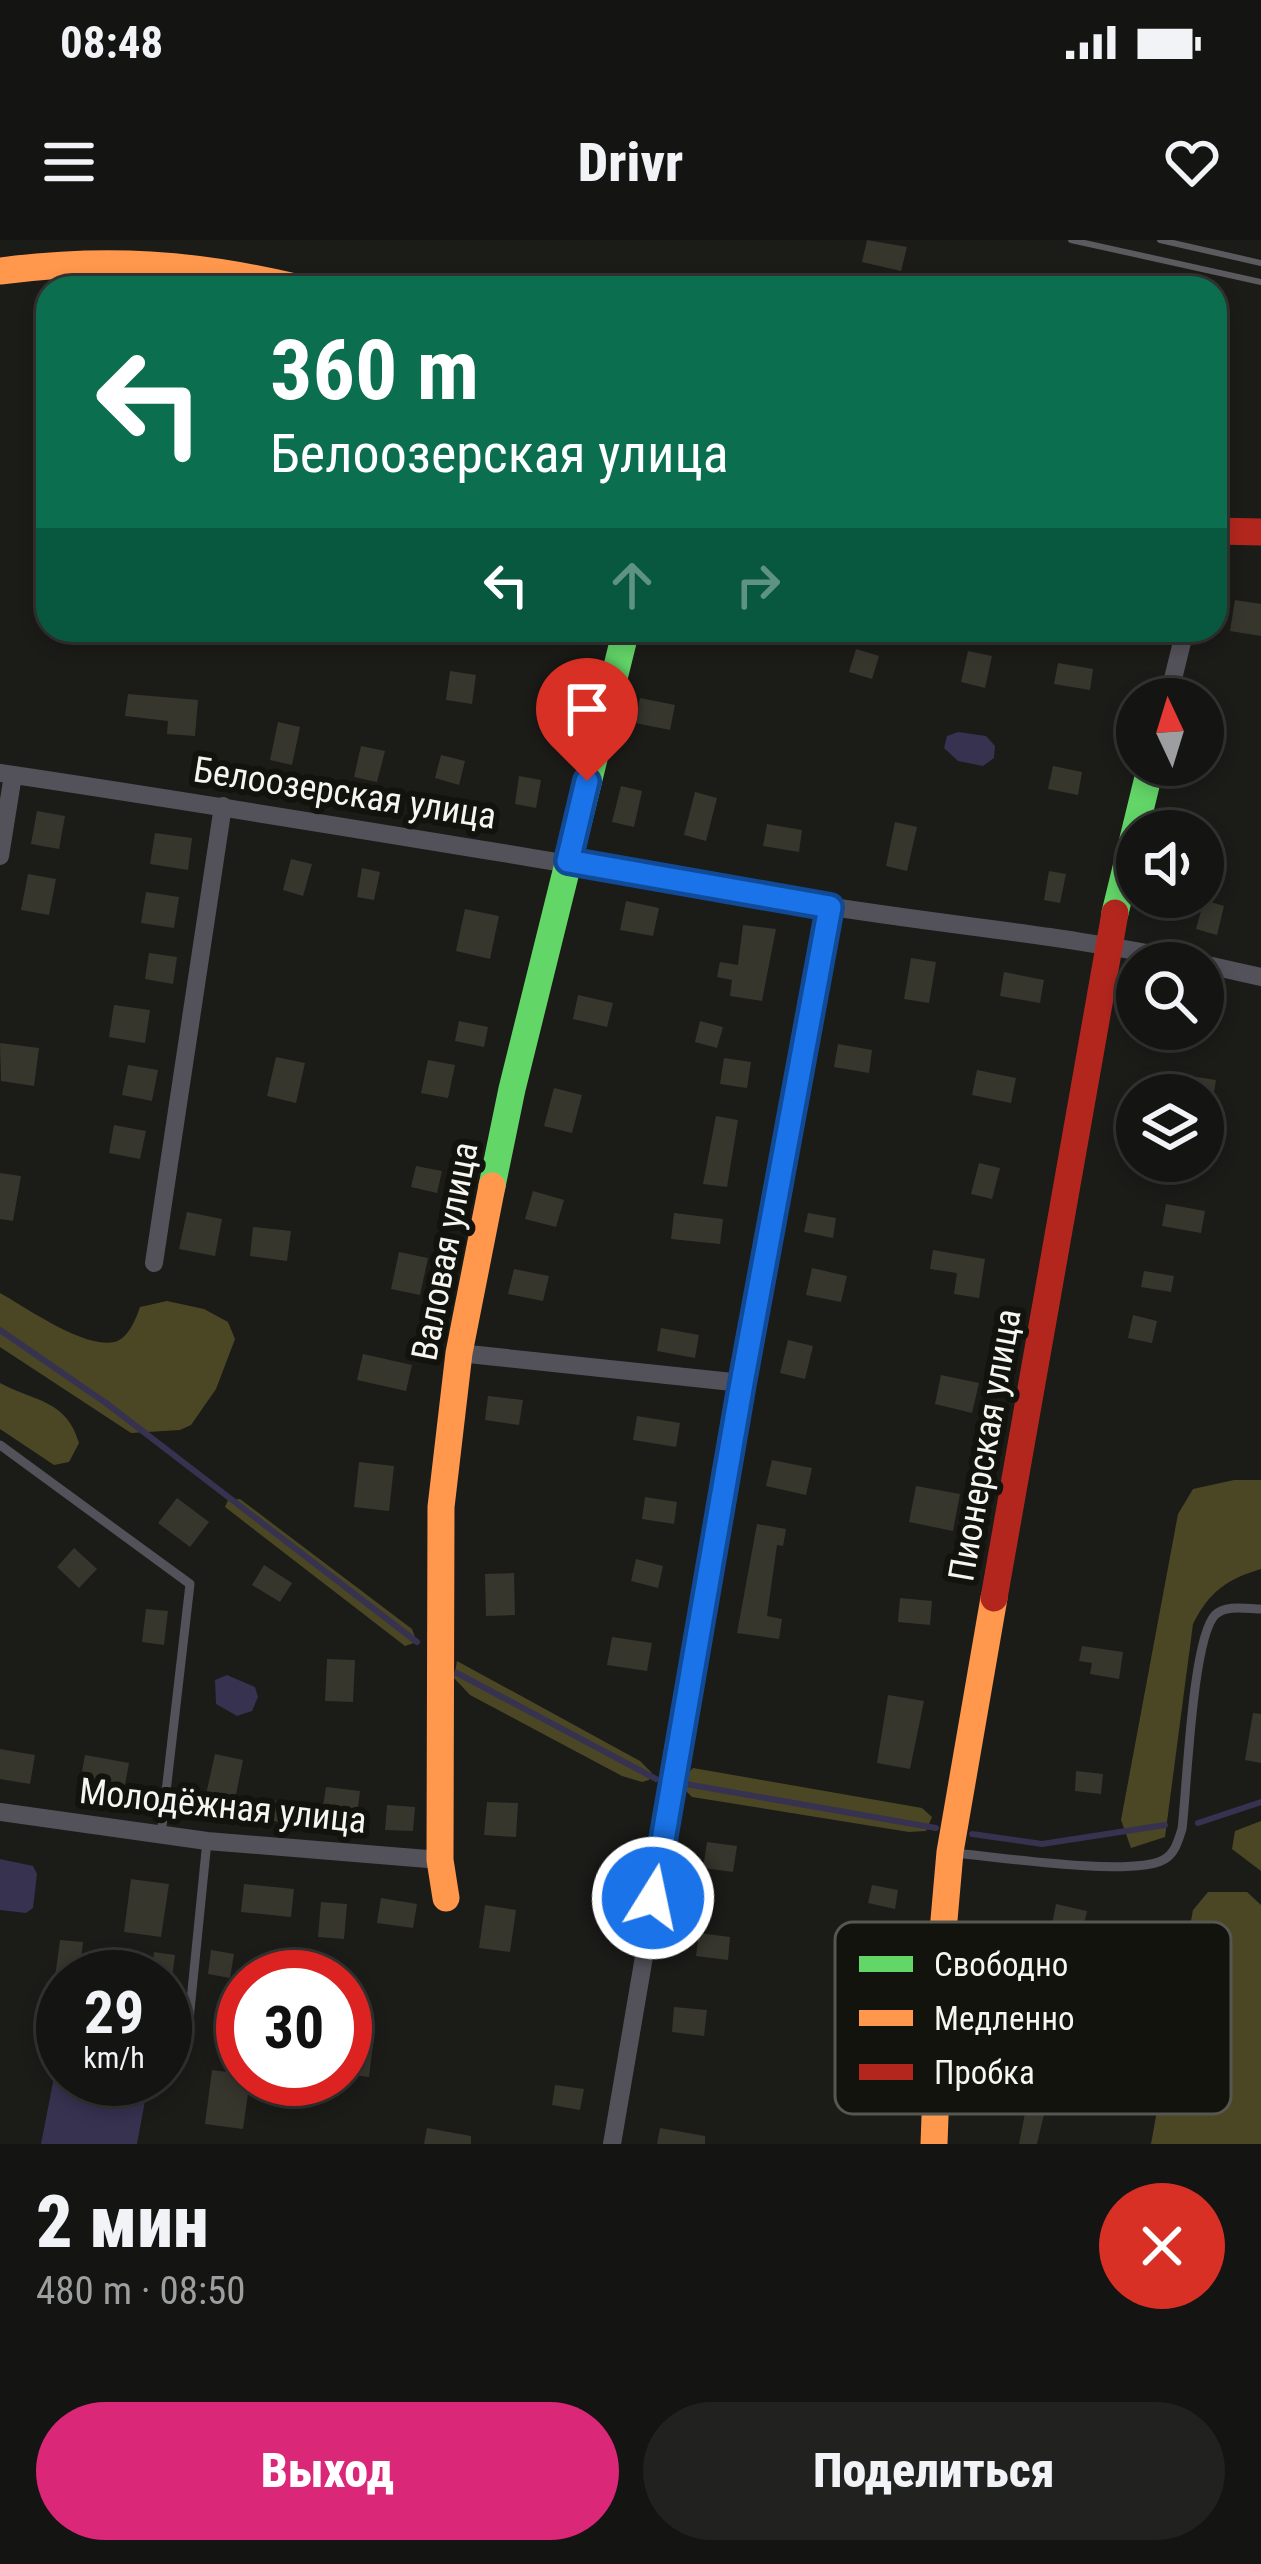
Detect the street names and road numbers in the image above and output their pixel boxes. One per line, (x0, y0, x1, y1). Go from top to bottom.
street label: Белоозерская улица (191, 748, 499, 838)
street label: Валовая улица (403, 1138, 487, 1364)
street label: Пионерская улица (940, 1306, 1030, 1585)
street label: Молодёжная улица (77, 1770, 369, 1842)

